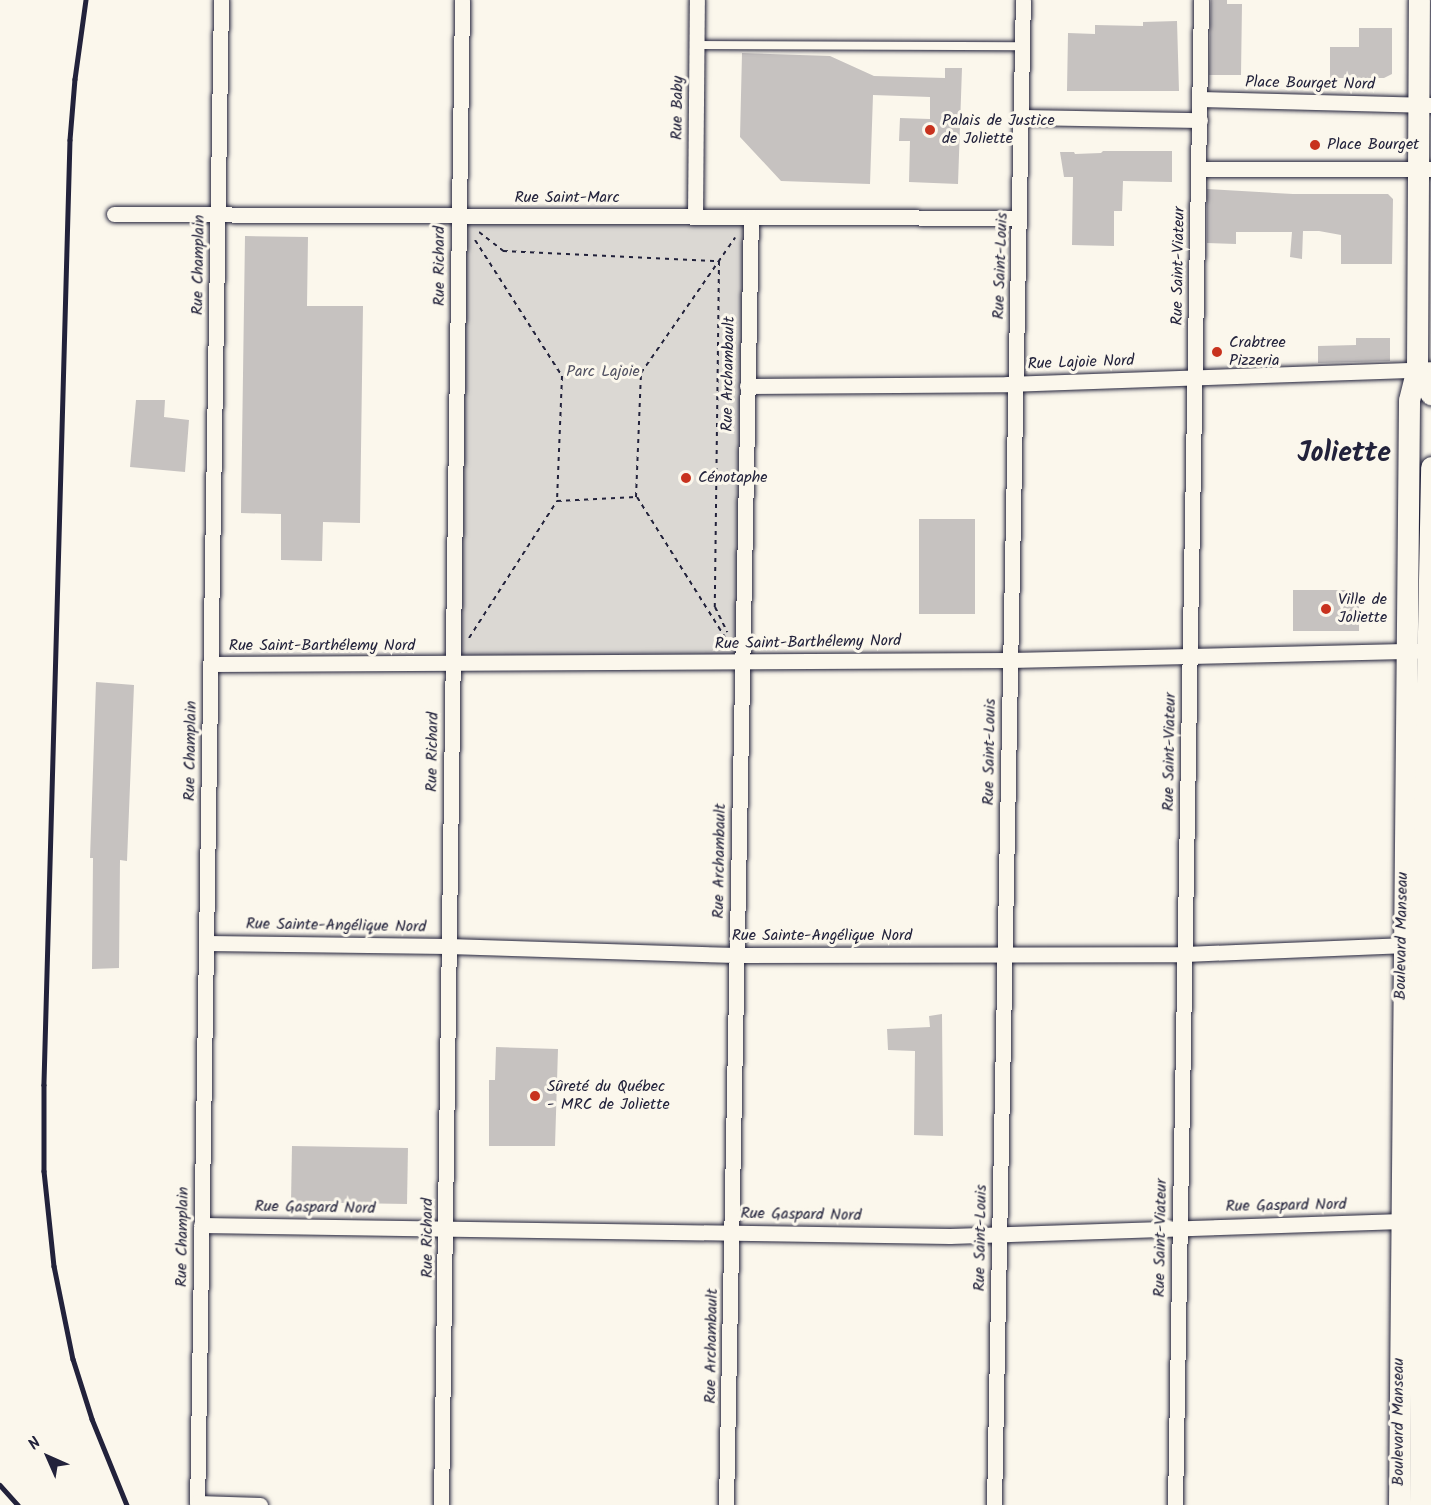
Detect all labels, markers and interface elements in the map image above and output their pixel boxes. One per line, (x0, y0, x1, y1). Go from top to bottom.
street label: Place Bourget Nord (1245, 73, 1375, 95)
street label: Rue Baby (668, 76, 688, 140)
place label: Palais de Justice de Joliette (942, 111, 1055, 149)
marker: Palais de Justice de Joliette (923, 123, 937, 137)
place label: Place Bourget (1327, 135, 1419, 155)
marker: Place Bourget (1308, 138, 1322, 152)
street label: Rue Saint-Marc (514, 188, 620, 208)
street label: Rue Saint-Viateur (1168, 206, 1190, 326)
street label: Rue Saint-Louis (990, 212, 1012, 320)
street label: Rue Champlain (189, 215, 209, 315)
street label: Rue Richard (430, 226, 450, 306)
street label: Rue Archambault (718, 316, 740, 432)
place label: Crabtree Pizzeria (1229, 333, 1286, 371)
marker: Crabtree Pizzeria (1210, 345, 1224, 359)
street label: Rue Lajoie Nord (1027, 352, 1135, 374)
park label: Parc Lajoie (566, 362, 640, 382)
district label: Joliette (1297, 437, 1391, 471)
place label: Cénotaphe (698, 468, 767, 488)
marker: Cénotaphe (679, 471, 693, 485)
place label: Ville de Joliette (1338, 590, 1387, 628)
marker: Ville de Joliette (1319, 602, 1333, 616)
street label: Rue Saint-Barthélemy Nord (715, 632, 901, 654)
street label: Rue Saint-Barthélemy Nord (229, 636, 415, 656)
street label: Rue Saint-Viateur (1159, 692, 1181, 812)
street label: Rue Saint-Louis (979, 698, 1001, 806)
street label: Rue Champlain (181, 701, 201, 801)
street label: Rue Richard (423, 712, 443, 792)
street label: Rue Archambault (709, 803, 731, 919)
street label: Boulevard Manseau (1391, 872, 1413, 1000)
street label: Rue Sainte-Angélique Nord (246, 915, 426, 937)
street label: Rue Sainte-Angélique Nord (732, 926, 912, 946)
place label: Sûreté du Québec - MRC de Joliette (547, 1077, 670, 1115)
marker: Sûreté du Québec - MRC de Joliette (528, 1089, 542, 1103)
street label: Rue Saint-Viateur (1150, 1178, 1172, 1298)
street label: Rue Saint-Louis (970, 1184, 992, 1292)
street label: Rue Champlain (173, 1187, 193, 1287)
street label: Rue Gaspard Nord (1225, 1195, 1347, 1217)
street label: Rue Gaspard Nord (254, 1197, 376, 1219)
street label: Rue Richard (418, 1198, 438, 1278)
street label: Rue Gaspard Nord (740, 1204, 862, 1226)
street label: Rue Archambault (701, 1288, 723, 1404)
street label: Boulevard Manseau (1389, 1358, 1409, 1486)
north arrow (18, 1427, 78, 1487)
text: N (22, 1432, 47, 1456)

